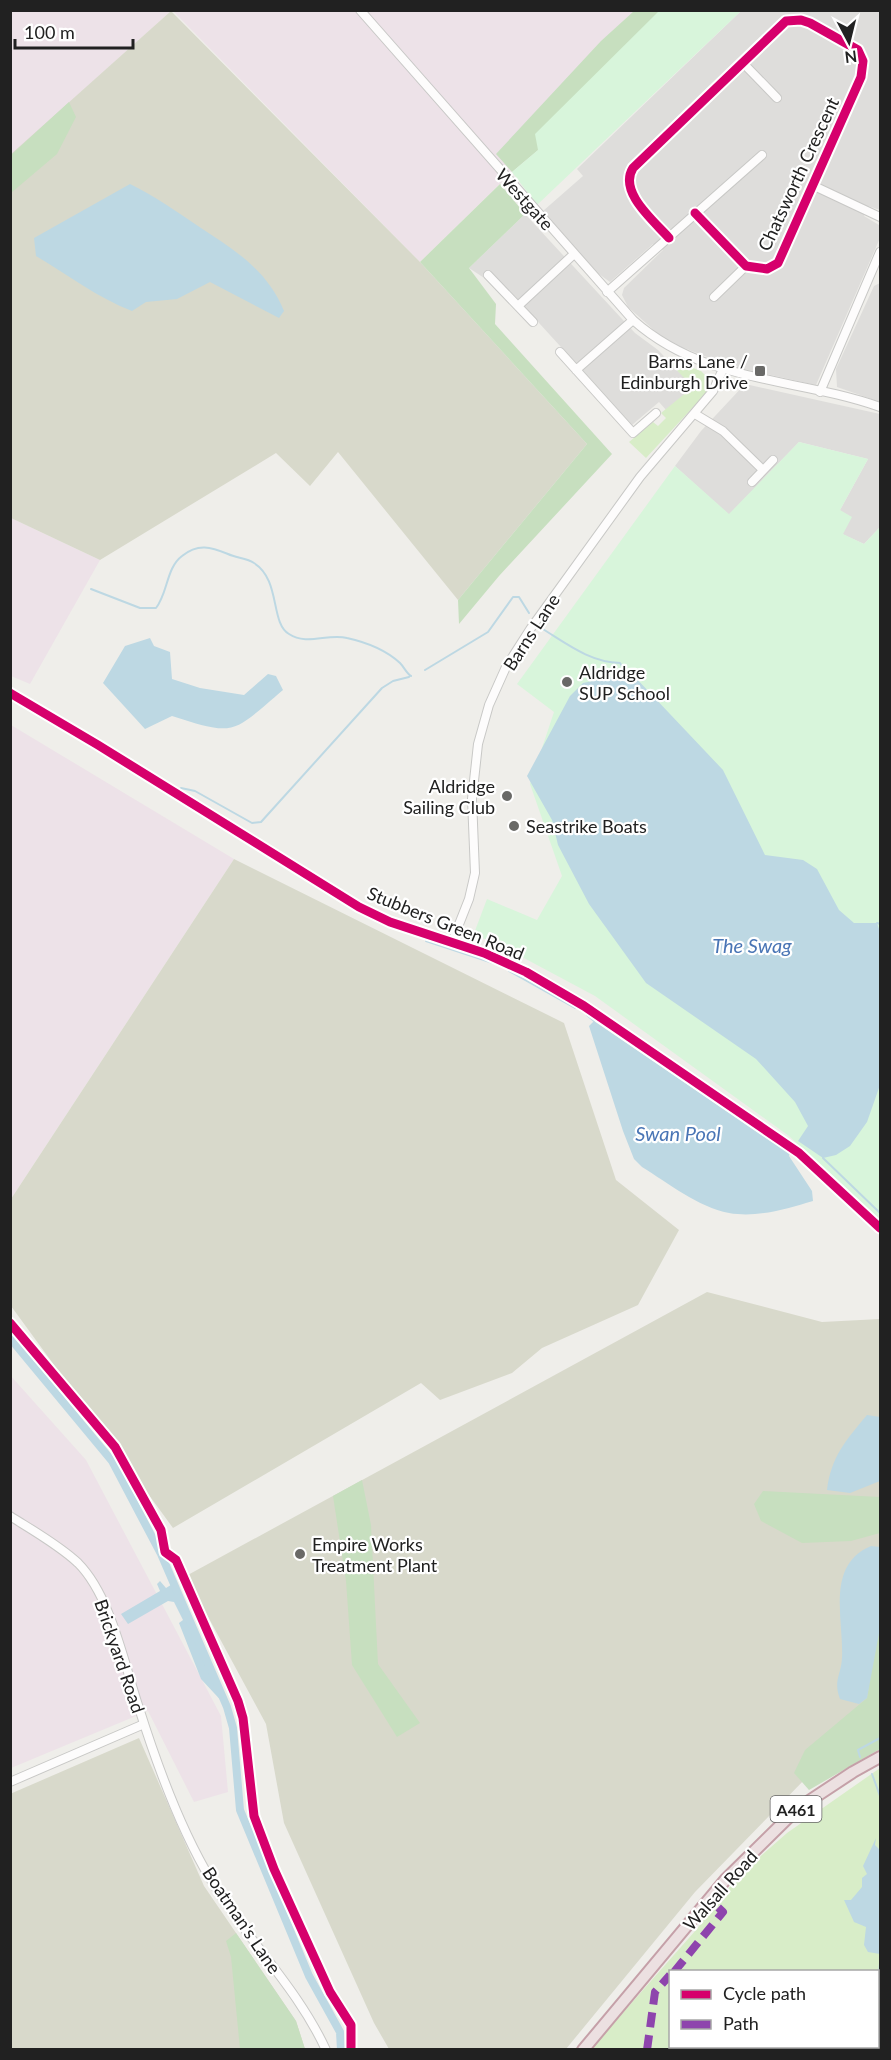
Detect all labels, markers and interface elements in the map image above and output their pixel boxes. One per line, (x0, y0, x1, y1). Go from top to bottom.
scale bar (15, 12, 134, 50)
north arrow (819, 12, 879, 72)
text: 100 m (24, 21, 75, 43)
text: N (844, 47, 858, 68)
street label: Chatsworth Crescent (753, 93, 843, 254)
street label: Westgate (492, 164, 558, 234)
place label: Barns Lane / Edinburgh Drive (620, 350, 748, 393)
marker: Barns Lane / Edinburgh Drive (753, 364, 767, 378)
street label: Barns Lane (498, 589, 564, 675)
place label: Aldridge SUP School (579, 661, 670, 704)
marker: Aldridge SUP School (560, 675, 574, 689)
place label: Aldridge Sailing Club (403, 775, 495, 818)
marker: Aldridge Sailing Club (500, 789, 514, 803)
place label: Seastrike Boats (526, 815, 647, 837)
marker: Seastrike Boats (507, 819, 521, 833)
street label: Stubbers Green Road (364, 881, 528, 965)
water label: The Swag (712, 933, 792, 957)
water label: Swan Pool (635, 1121, 721, 1145)
place label: Empire Works Treatment Plant (312, 1533, 438, 1576)
marker: Empire Works Treatment Plant (293, 1547, 307, 1561)
street label: Brickyard Road (90, 1596, 150, 1716)
road number: A461 (770, 1796, 822, 1822)
street label: Walsall Road (678, 1845, 762, 1935)
street label: Boatman's Lane (198, 1862, 286, 1978)
legend (669, 1970, 879, 2048)
text: Cycle path (723, 1982, 806, 2004)
text: Path (723, 2012, 759, 2034)

